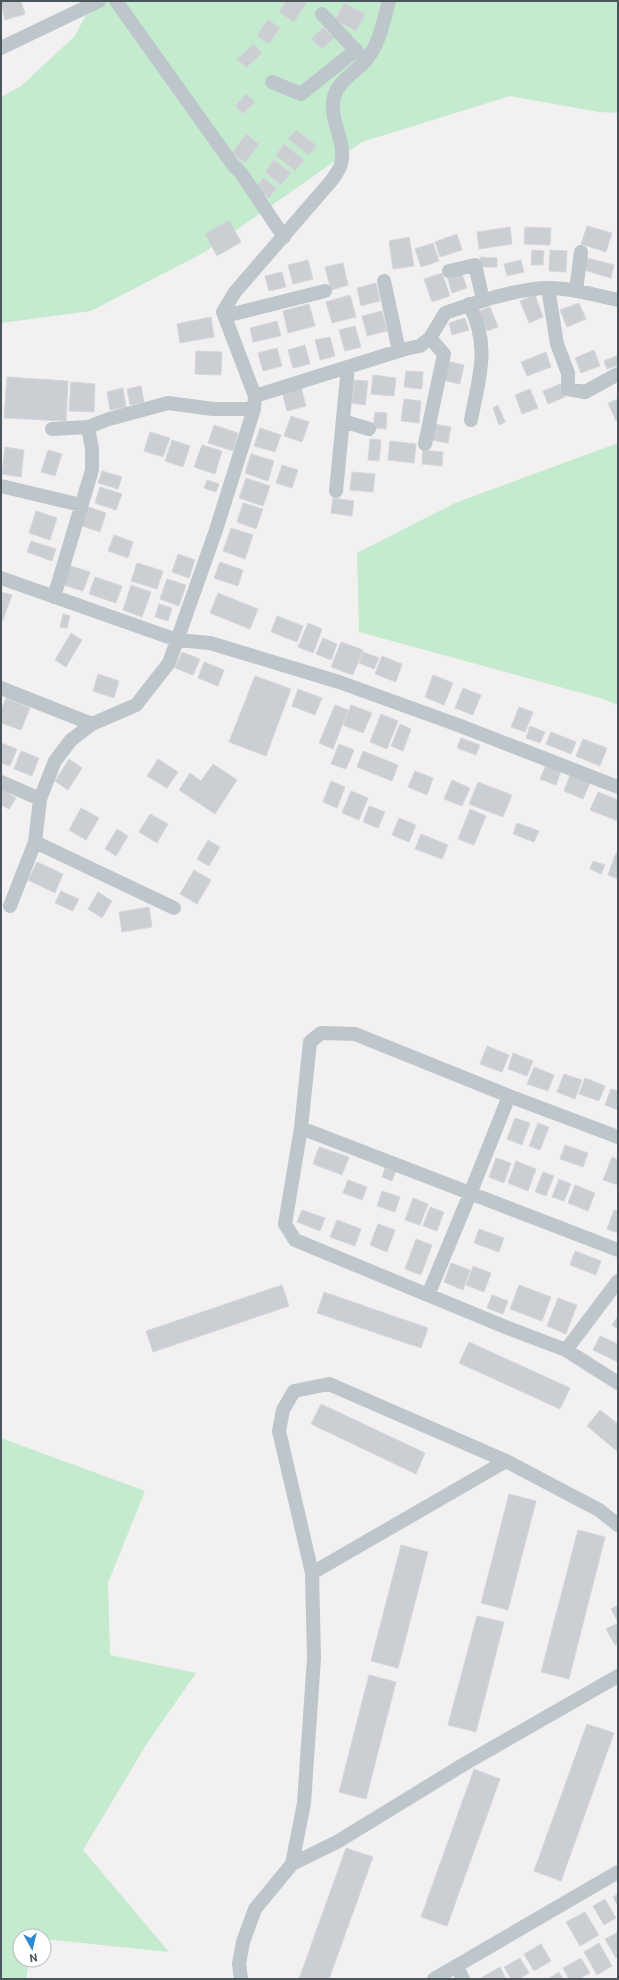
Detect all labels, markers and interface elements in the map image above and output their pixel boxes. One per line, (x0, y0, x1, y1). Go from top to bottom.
north arrow (12, 1928, 52, 1968)
text: N (28, 1950, 38, 1964)

